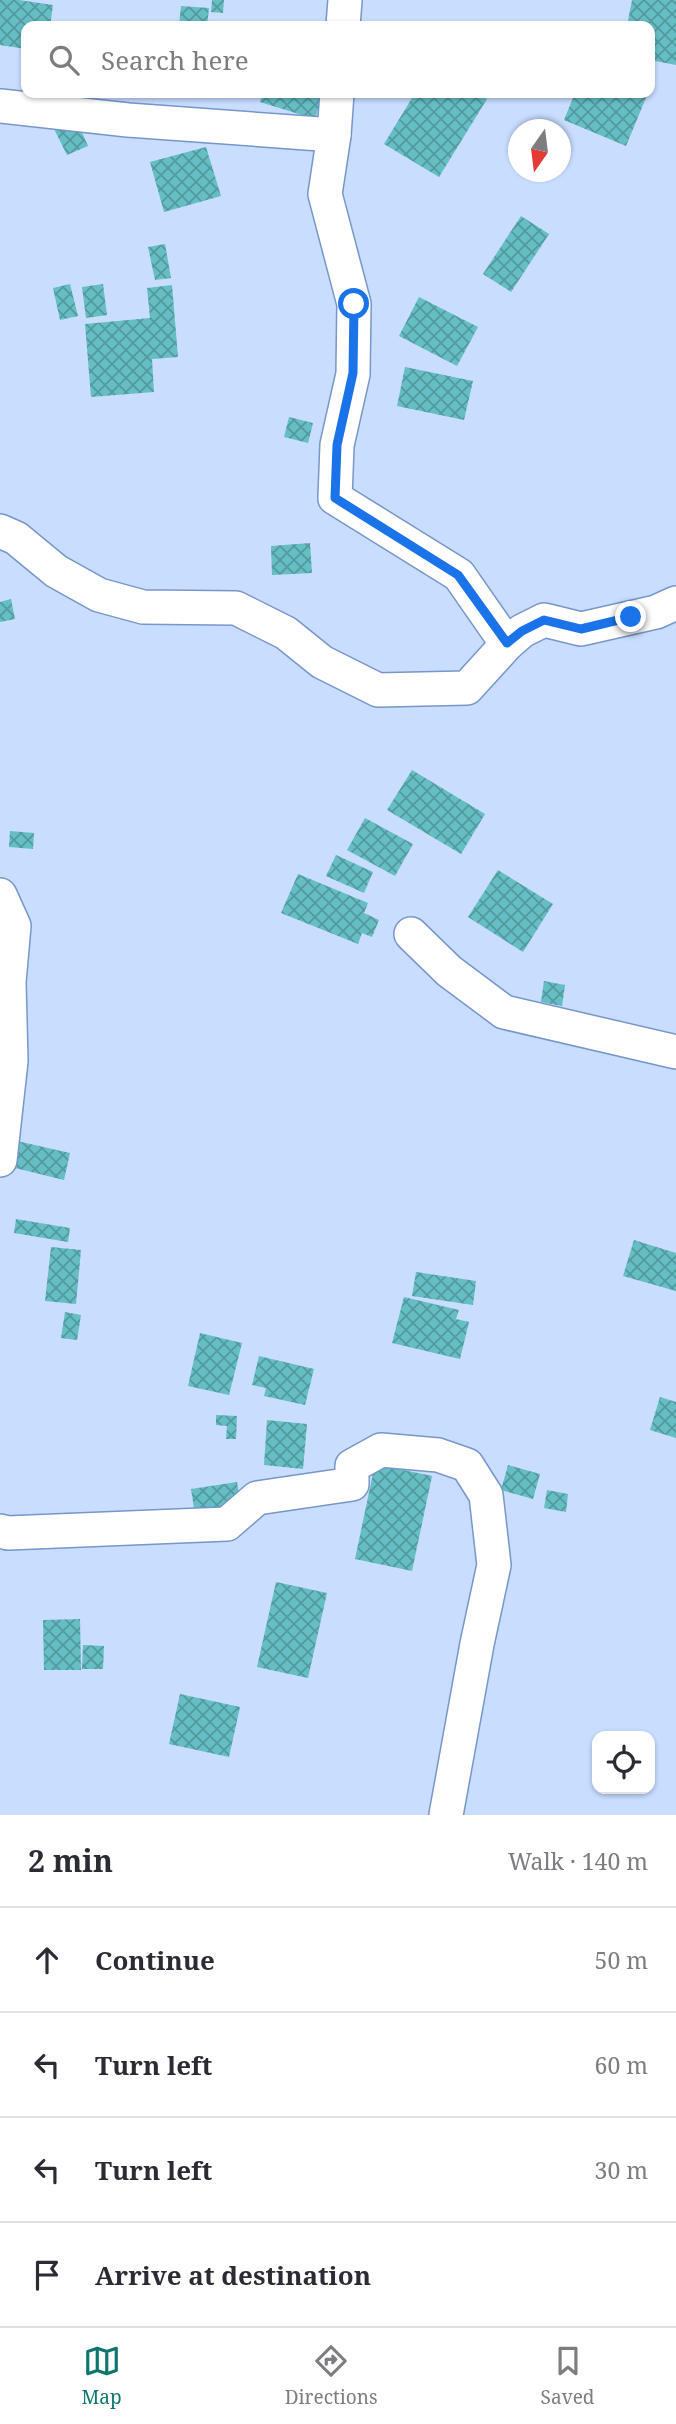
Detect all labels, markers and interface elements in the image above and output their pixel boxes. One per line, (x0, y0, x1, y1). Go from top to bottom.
search box (21, 21, 655, 98)
icon: search (45, 41, 83, 79)
text: Search here (101, 42, 249, 78)
north arrow (508, 119, 571, 182)
route start (338, 288, 369, 319)
route end (615, 601, 646, 632)
map controls (592, 1731, 655, 1794)
button: locate (592, 1731, 655, 1794)
text: 2 min (28, 1840, 113, 1881)
text: Walk · 140 m (508, 1845, 648, 1877)
icon: ahead (28, 1941, 66, 1979)
text: Continue (95, 1942, 215, 1978)
text: 50 m (595, 1944, 648, 1976)
icon: left (28, 2046, 66, 2084)
text: Turn left (95, 2047, 212, 2083)
text: 60 m (595, 2049, 648, 2081)
icon: left (28, 2151, 66, 2189)
text: Turn left (95, 2152, 212, 2188)
text: 30 m (595, 2154, 648, 2186)
icon: arrive (28, 2256, 66, 2294)
text: Arrive at destination (95, 2257, 371, 2293)
tab: Map (82, 2342, 122, 2410)
tab: Directions (285, 2342, 378, 2410)
tab: Saved (541, 2342, 594, 2410)

